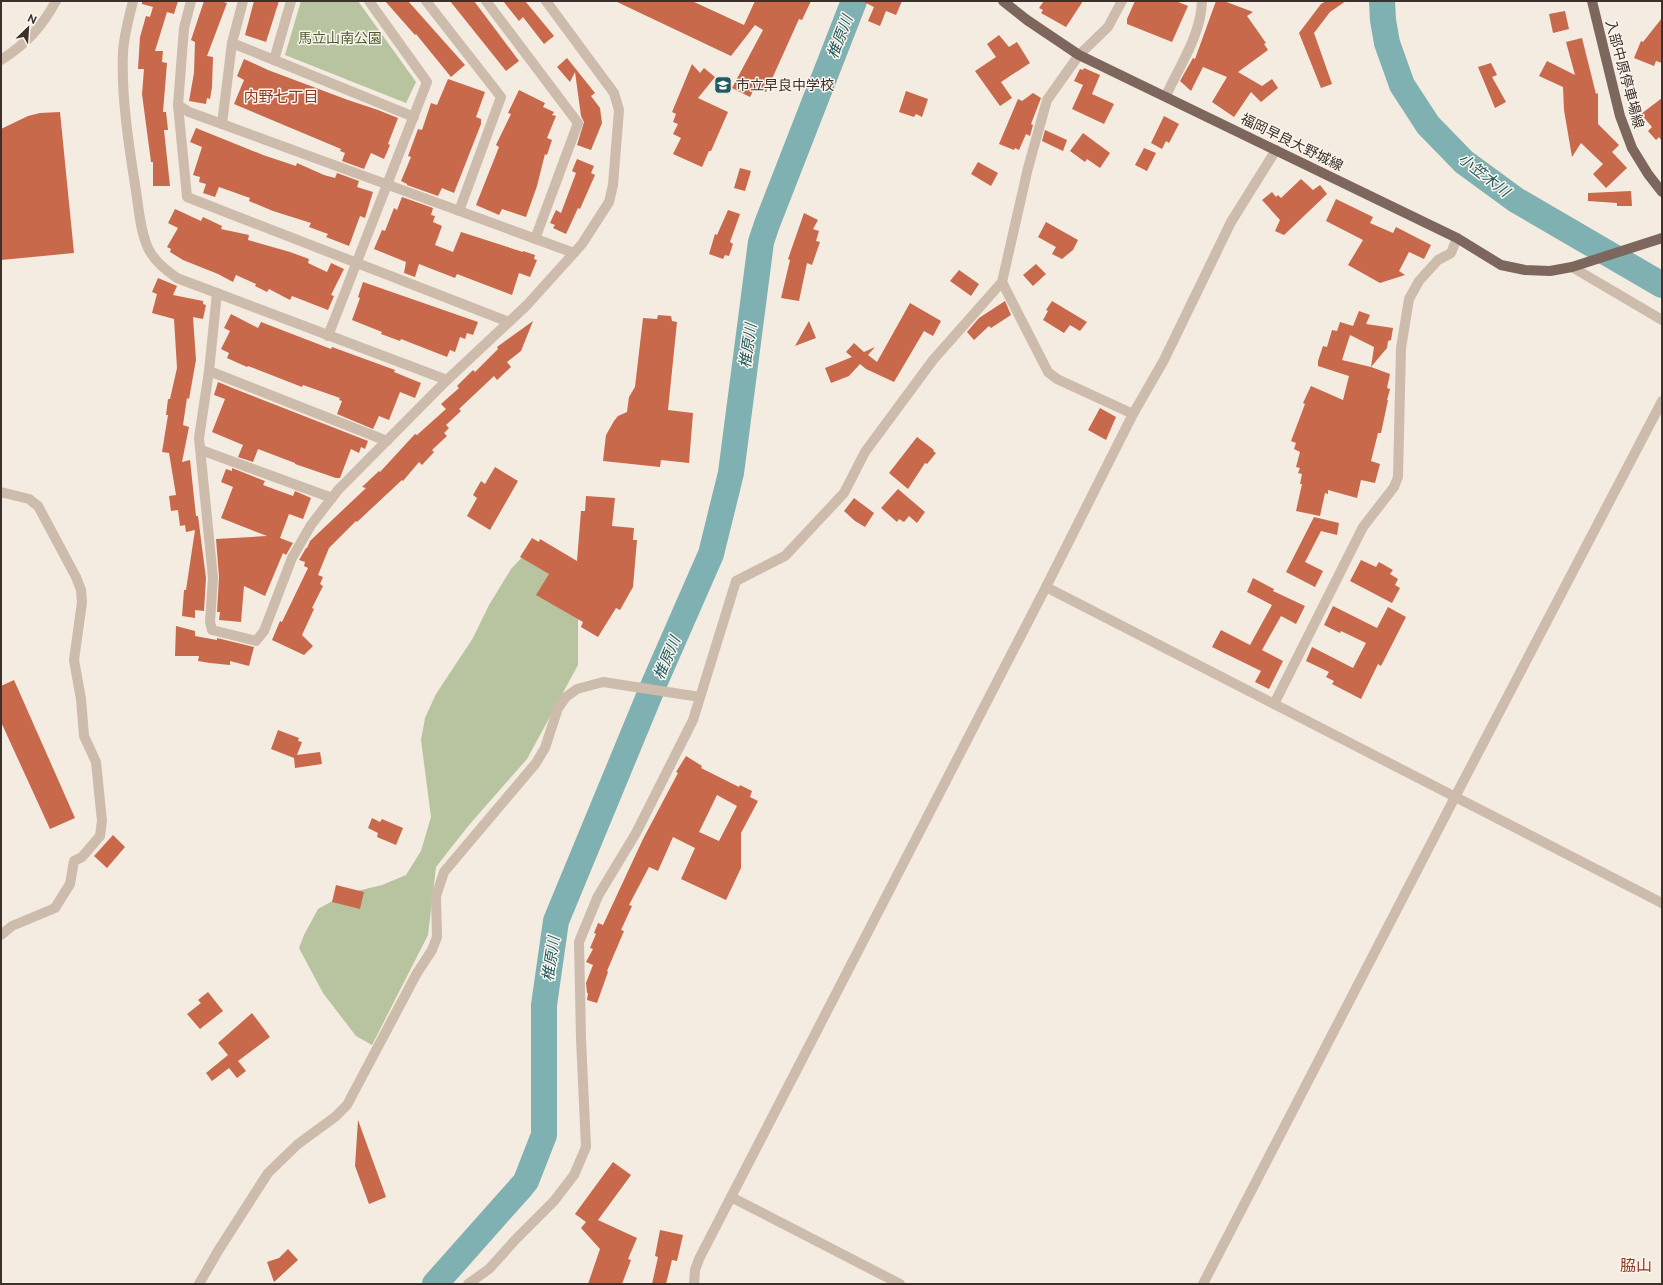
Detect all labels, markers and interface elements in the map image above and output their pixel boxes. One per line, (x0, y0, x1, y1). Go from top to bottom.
north arrow (8, 8, 48, 48)
water label: 椎原川 (824, 11, 857, 61)
text: N (25, 12, 39, 27)
street label: 入部中原停車場線 (1603, 18, 1647, 130)
park label: 馬立山南公園 (298, 30, 382, 46)
school or university icon: 市立早良中学校 (713, 75, 733, 95)
place label: 市立早良中学校 (736, 77, 834, 93)
district label: 内野七丁目 (243, 88, 319, 106)
street label: 福岡早良大野城線 (1238, 110, 1346, 174)
water label: 小笠木川 (1455, 149, 1515, 202)
water label: 椎原川 (736, 320, 760, 370)
water label: 椎原川 (650, 632, 685, 682)
water label: 椎原川 (539, 933, 563, 983)
district label: 脇山 (1620, 1256, 1652, 1275)

